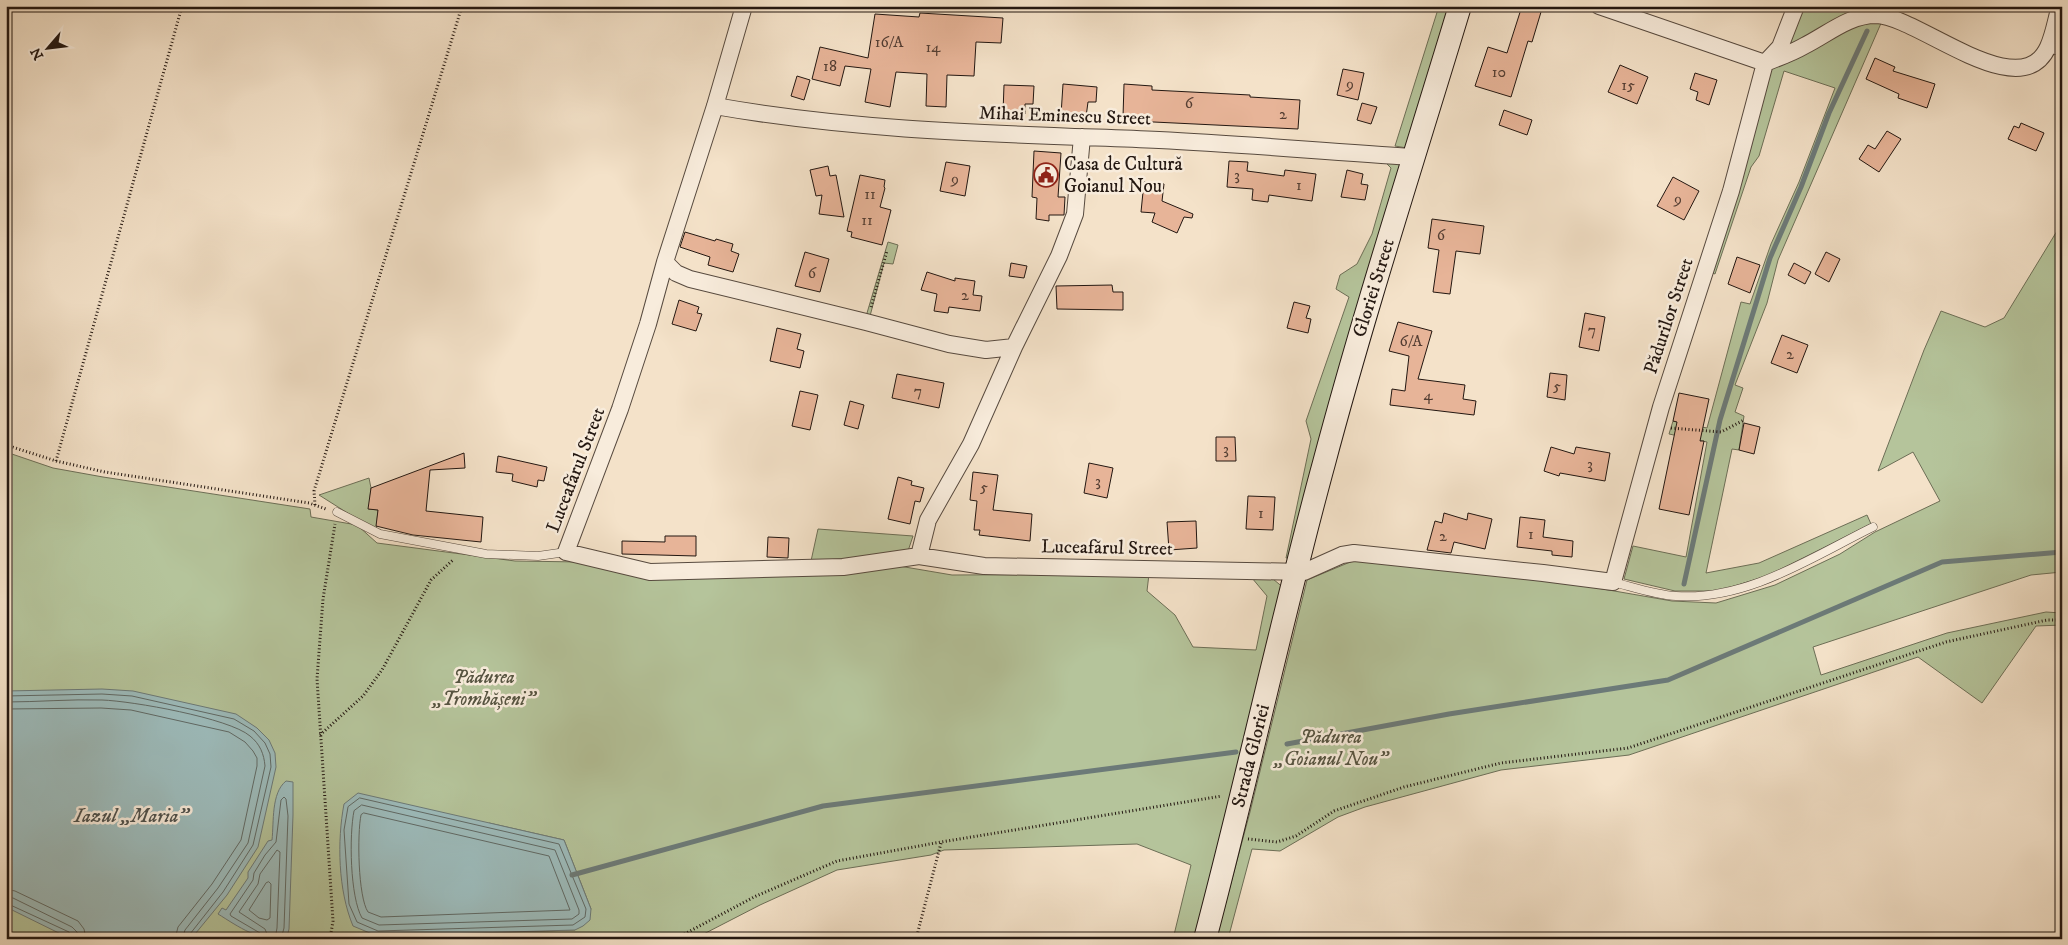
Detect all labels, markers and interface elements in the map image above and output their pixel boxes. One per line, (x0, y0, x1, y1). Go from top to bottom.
north arrow (22, 22, 72, 72)
house number: 16/A (875, 32, 904, 52)
house number: 14 (925, 37, 941, 57)
text: N (27, 44, 48, 63)
house number: 18 (823, 56, 837, 76)
house number: 10 (1492, 62, 1506, 82)
house number: 9 (1345, 74, 1354, 94)
house number: 15 (1621, 75, 1635, 95)
house number: 6 (1185, 93, 1194, 113)
street label: Mihai Eminescu Street (978, 101, 1152, 131)
house number: 2 (1279, 104, 1287, 124)
place label: Casa de Cultură Goianul Nou (1064, 153, 1182, 198)
public building icon: Casa de Cultură Goianul Nou (1033, 162, 1059, 188)
house number: 3 (1234, 165, 1240, 185)
house number: 9 (950, 169, 959, 189)
house number: 1 (1296, 175, 1302, 195)
house number: 11 (864, 184, 876, 204)
house number: 9 (1673, 189, 1682, 209)
house number: 11 (861, 210, 873, 230)
house number: 6 (1437, 225, 1446, 245)
street label: Gloriei Street (1348, 236, 1400, 340)
street label: Pădurilor Street (1639, 255, 1699, 377)
house number: 6 (808, 263, 817, 283)
house number: 2 (961, 285, 969, 305)
house number: 7 (1588, 320, 1596, 340)
house number: 6/A (1400, 331, 1423, 351)
house number: 2 (1786, 344, 1794, 364)
house number: 5 (1553, 376, 1561, 396)
house number: 7 (914, 381, 922, 401)
house number: 4 (1423, 385, 1433, 405)
street label: Luceafărul Street (542, 404, 610, 536)
house number: 3 (1223, 439, 1229, 459)
house number: 3 (1587, 454, 1593, 474)
house number: 3 (1095, 471, 1101, 491)
house number: 5 (980, 477, 988, 497)
house number: 1 (1258, 503, 1264, 523)
house number: 1 (1528, 524, 1534, 544)
house number: 2 (1439, 526, 1447, 546)
street label: Luceafărul Street (1041, 535, 1173, 561)
park label: Pădurea „Trombășeni” (431, 666, 537, 711)
street label: Strada Gloriei (1227, 702, 1275, 810)
park label: Pădurea „Goianul Nou” (1273, 726, 1390, 771)
water label: Iazul „Maria” (72, 804, 191, 829)

